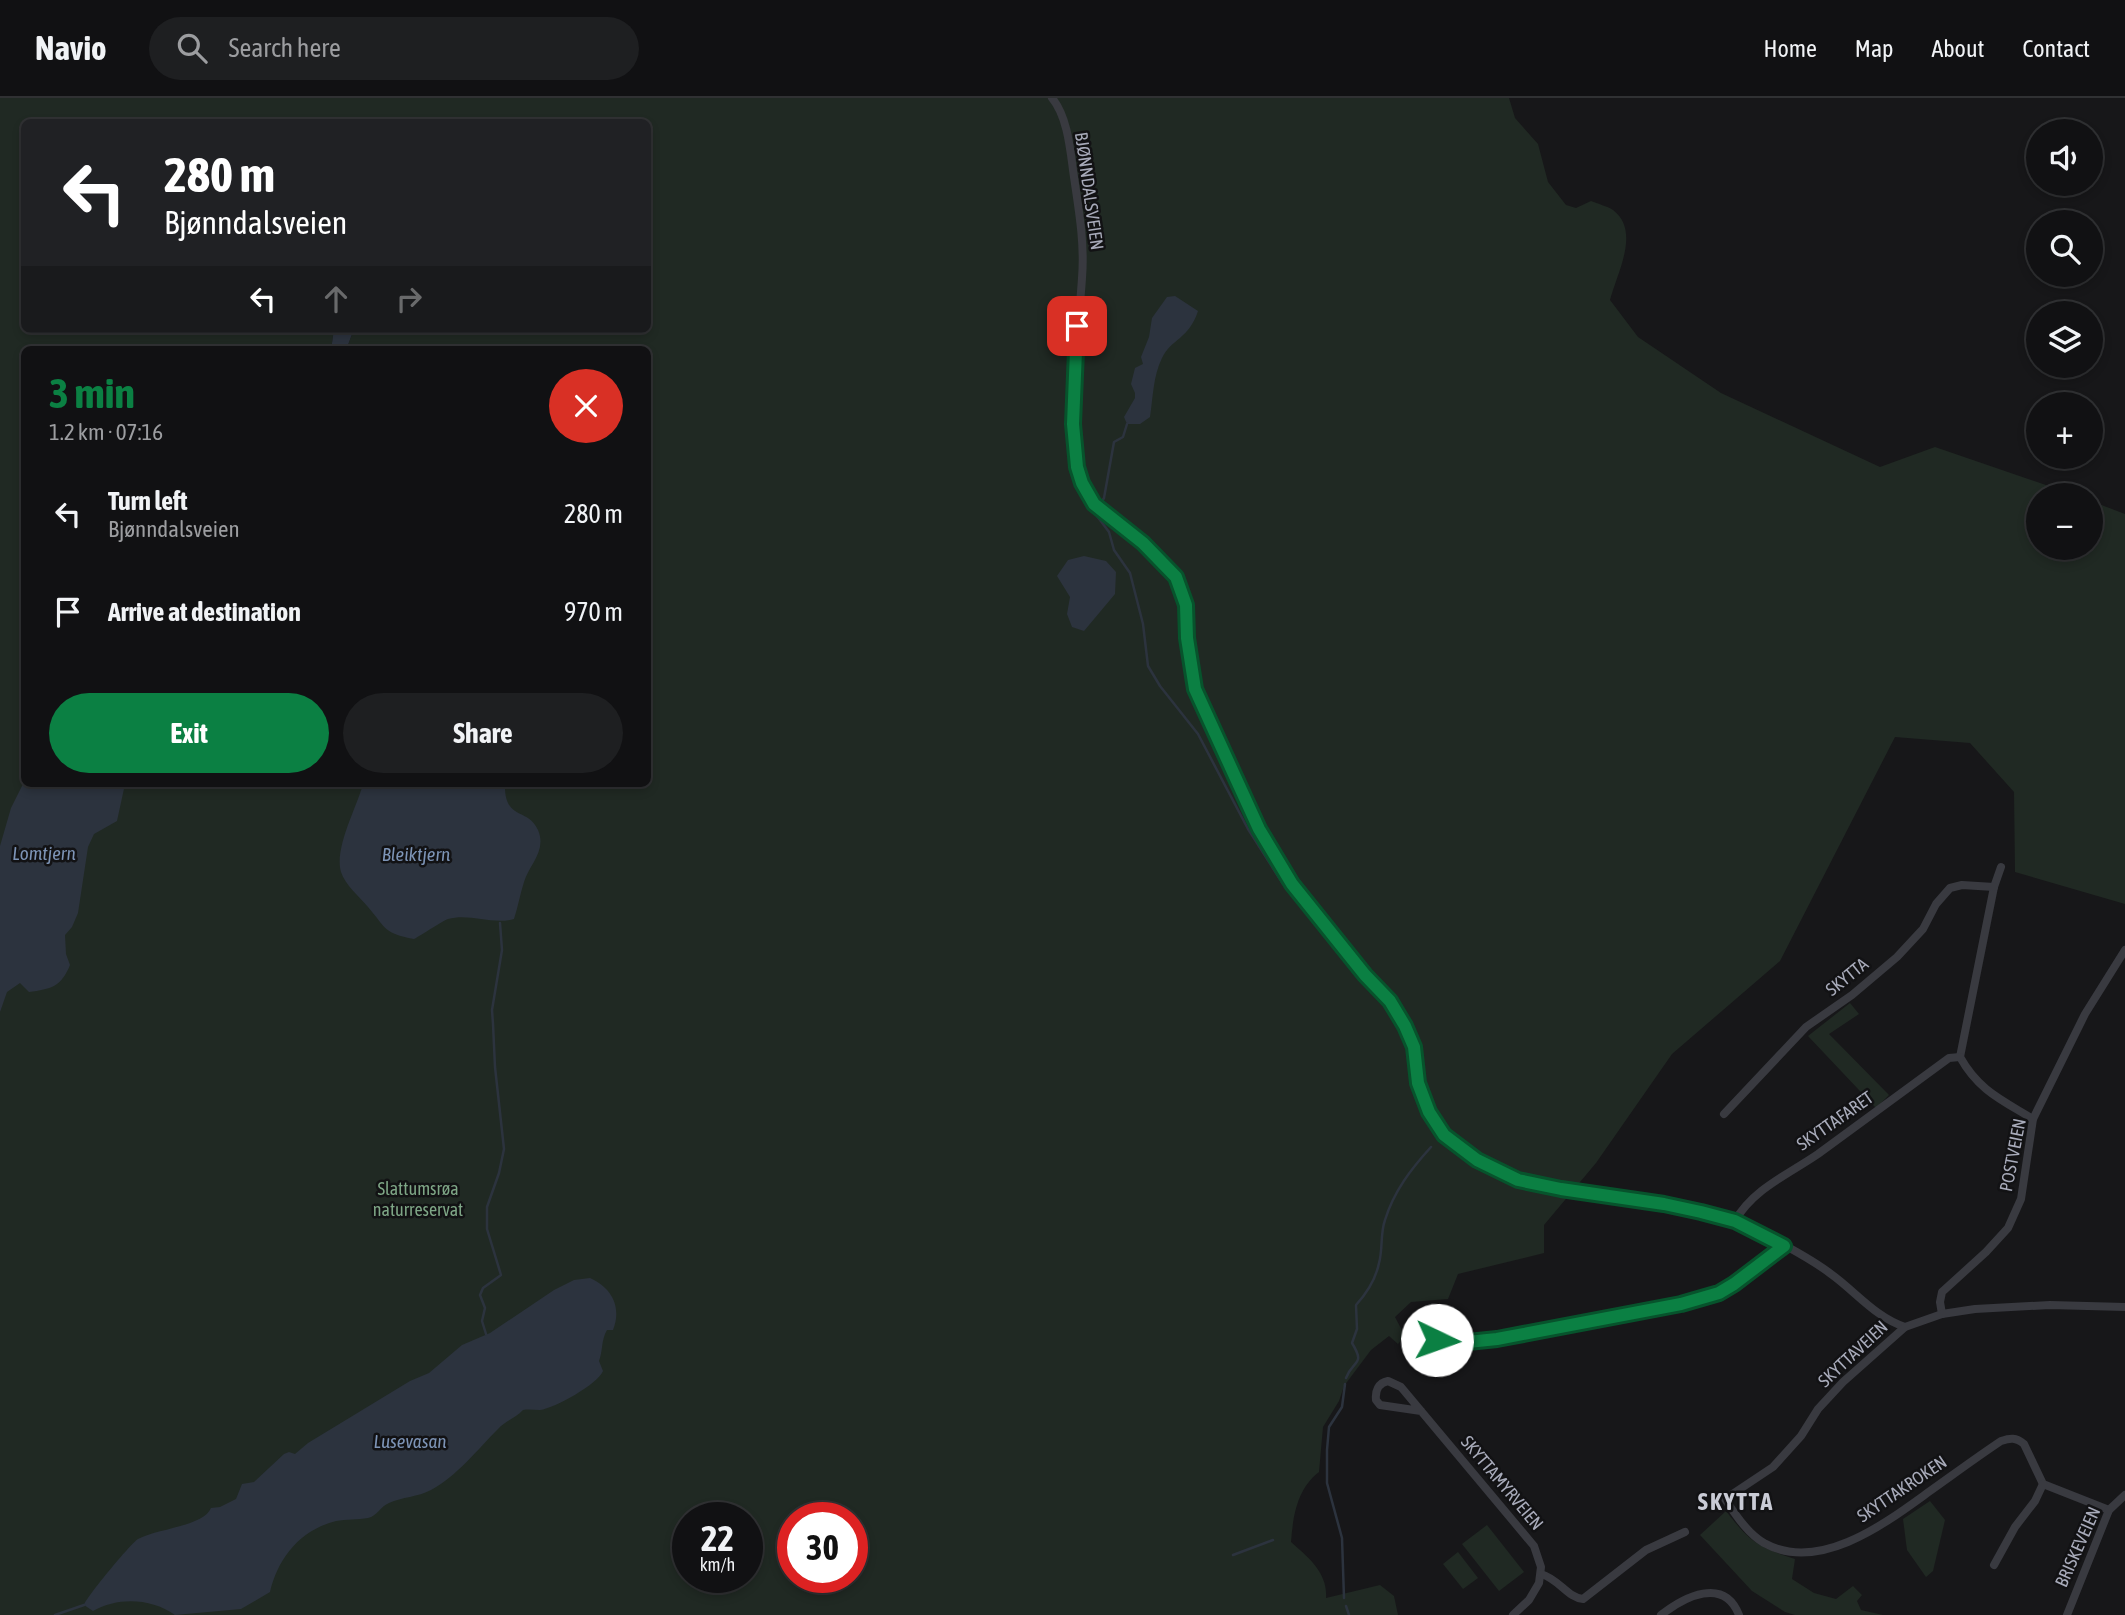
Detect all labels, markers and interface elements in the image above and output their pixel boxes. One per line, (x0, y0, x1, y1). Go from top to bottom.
search box (149, 17, 639, 80)
text: Navio (35, 29, 107, 67)
icon: search (173, 29, 211, 67)
text: Search here (229, 33, 341, 63)
text: Home (1763, 35, 1817, 62)
text: Map (1855, 35, 1893, 62)
text: About (1931, 35, 1984, 62)
text: Contact (2022, 35, 2090, 62)
map controls (2026, 119, 2103, 560)
button: sound (2026, 119, 2103, 196)
street label: BJØNNDALSVEIEN (1071, 131, 1108, 251)
text: 280 m (164, 146, 275, 202)
icon: left (49, 147, 140, 238)
text: Bjønndalsveien (164, 204, 347, 241)
button: search (2026, 210, 2103, 287)
icon: left (244, 280, 282, 318)
icon: ahead (317, 280, 355, 318)
icon: right (390, 280, 428, 318)
pin (1047, 296, 1107, 356)
button: layers (2026, 301, 2103, 378)
icon: arrive (1058, 307, 1096, 345)
text: 3 min (49, 369, 135, 417)
button: close (549, 369, 623, 443)
button: + (2026, 392, 2103, 469)
text: 1.2 km · 07:16 (49, 419, 163, 445)
button: − (2026, 483, 2103, 560)
text: Turn left (108, 486, 188, 516)
icon: left (49, 495, 87, 533)
text: 280 m (564, 499, 623, 529)
text: Bjønndalsveien (108, 516, 240, 542)
icon: arrive (49, 593, 87, 631)
text: Arrive at destination (108, 597, 301, 627)
text: 970 m (564, 597, 623, 627)
button: Exit (49, 693, 329, 773)
button: Share (343, 693, 623, 773)
water label: Lomtjern (12, 842, 76, 864)
water label: Bleiktjern (382, 843, 450, 865)
street label: SKYTTA (1821, 953, 1872, 1000)
street label: SKYTTAFARET (1792, 1087, 1877, 1155)
street label: POSTVEIEN (1995, 1116, 2030, 1193)
park label: Slattumsrøa naturreservat (373, 1178, 463, 1220)
position arrow (1400, 1303, 1474, 1377)
street label: SKYTTAVEIEN (1814, 1316, 1892, 1391)
water label: Lusevasan (374, 1430, 446, 1452)
street label: SKYTTAMYRVEIEN (1457, 1431, 1548, 1534)
street label: SKYTTAKROKEN (1853, 1451, 1951, 1526)
district label: SKYTTA (1698, 1488, 1774, 1515)
speed limit sign: 30 (777, 1502, 868, 1593)
street label: BRISKEVEIEN (2051, 1503, 2105, 1590)
text: 22 (701, 1518, 734, 1558)
text: km/h (700, 1554, 735, 1575)

